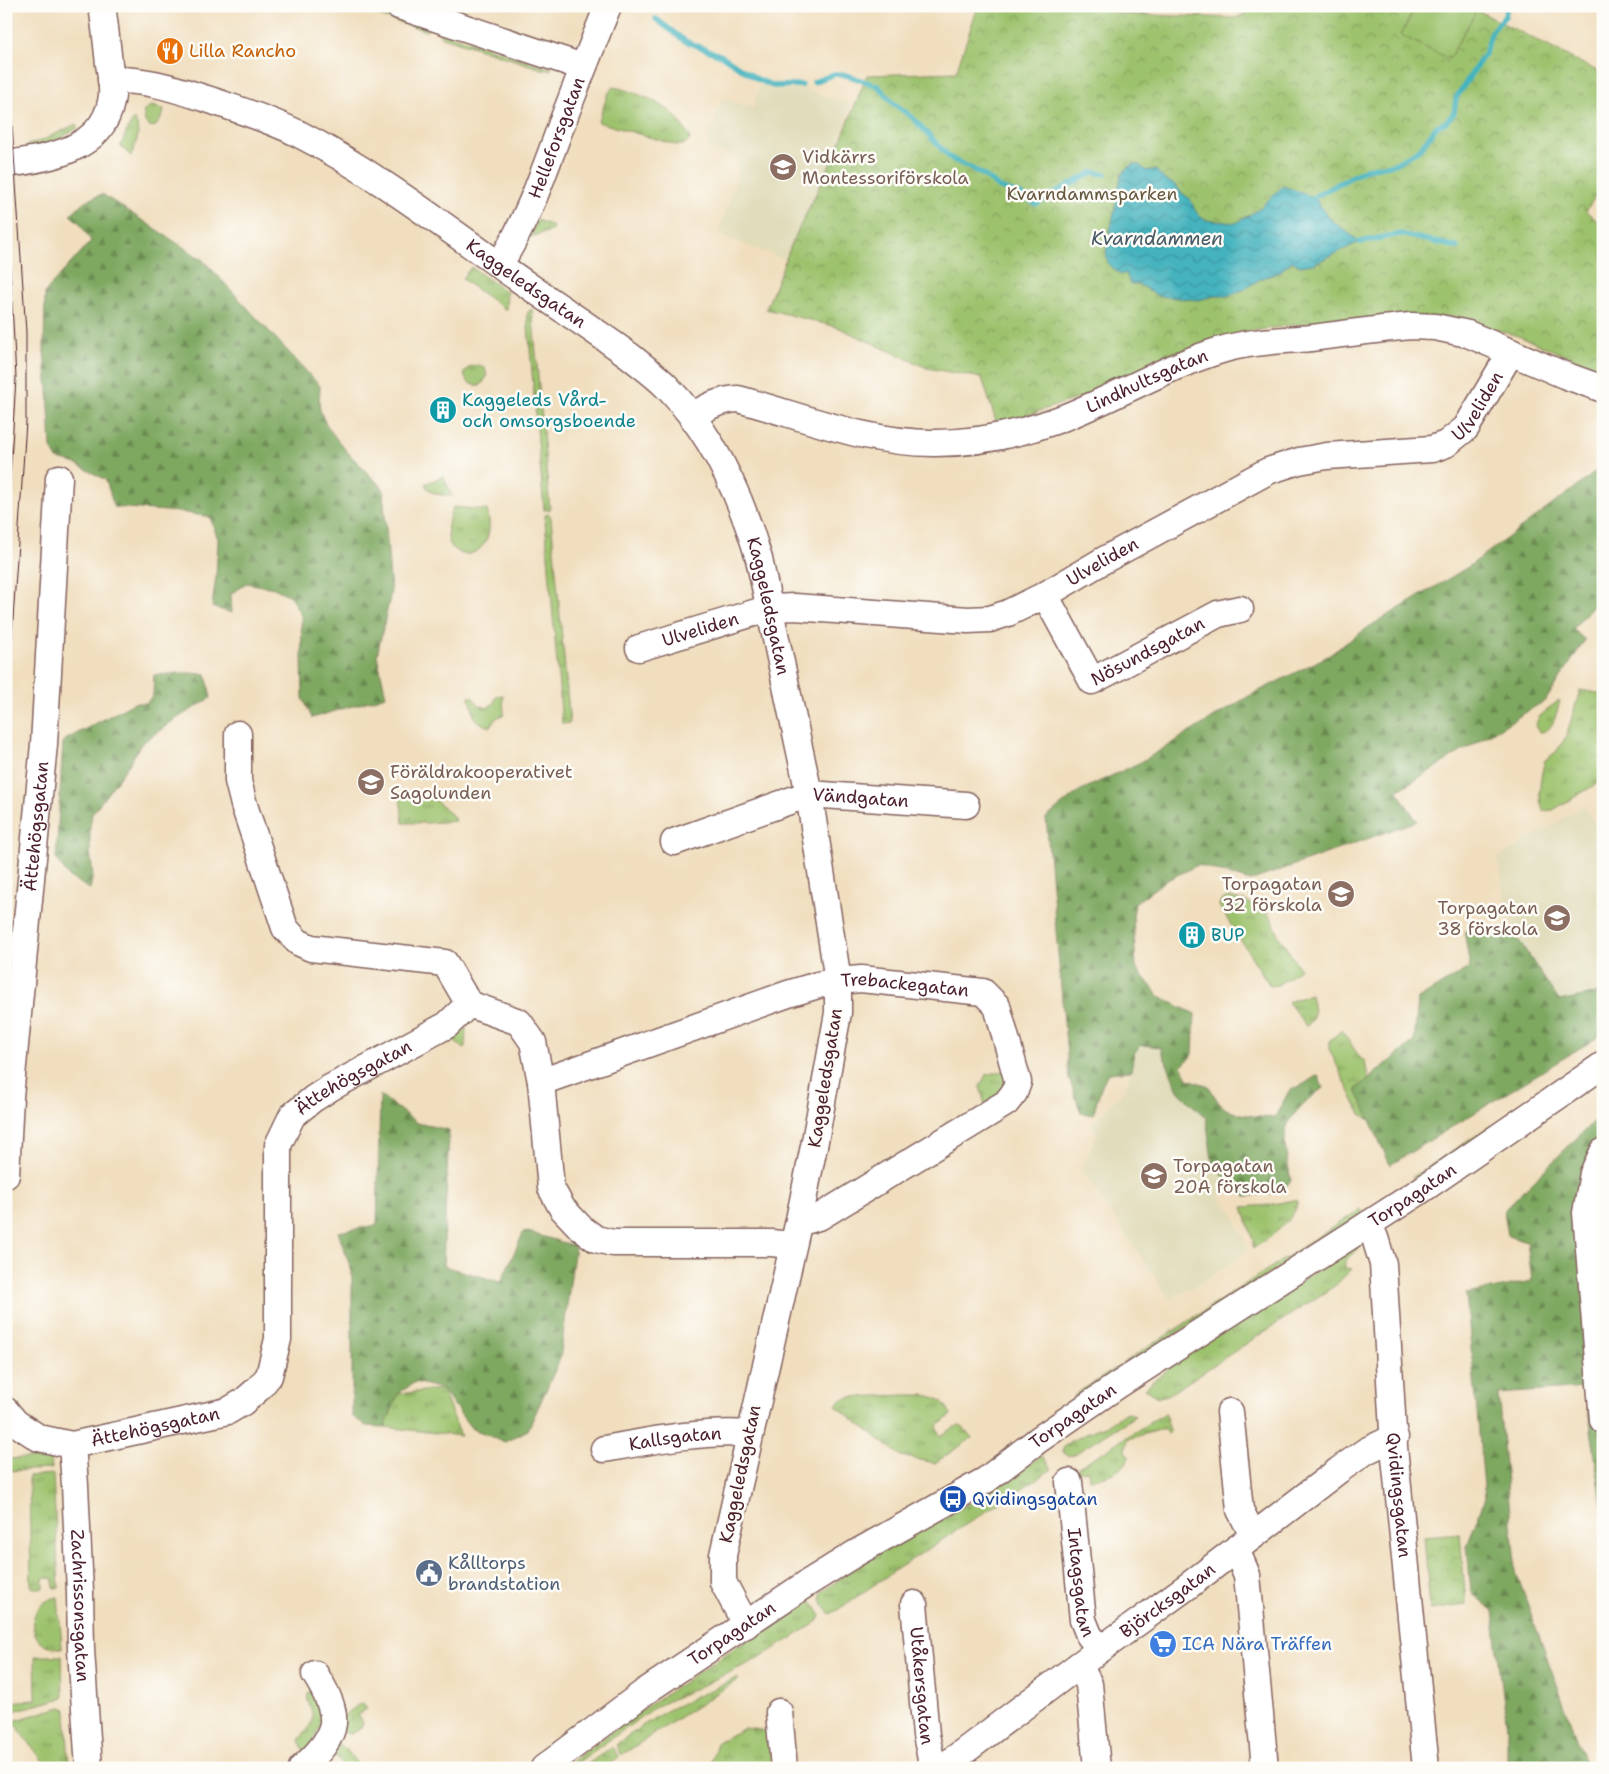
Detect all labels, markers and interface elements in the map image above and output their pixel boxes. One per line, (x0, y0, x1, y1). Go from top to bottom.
restaurant icon: Lilla Rancho (155, 36, 185, 66)
place label: Lilla Rancho (189, 39, 296, 63)
street label: Helleforsgatan (523, 73, 591, 202)
place label: Vidkärrs Montessoriförskola (802, 145, 969, 190)
school or university icon: Vidkärrs Montessoriförskola (768, 152, 798, 182)
park label: Kvarndammsparken (1006, 182, 1178, 206)
water label: Kvarndammen (1091, 226, 1223, 251)
street label: Kaggeledsgatan (461, 233, 591, 334)
street label: Lindhultsgatan (1082, 343, 1211, 419)
street label: Ulveliden (1447, 367, 1509, 447)
place label: Kaggeleds Vård- och omsorgsboende (462, 388, 636, 433)
building icon: Kaggeleds Vård- och omsorgsboende (428, 395, 458, 425)
street label: Ulveliden (1062, 532, 1142, 592)
street label: Kaggeledsgatan (741, 534, 795, 677)
street label: Ulveliden (659, 606, 742, 652)
street label: Nösundsgatan (1086, 611, 1209, 692)
street label: Ättehögsgatan (18, 760, 54, 893)
place label: Föräldrakooperativet Sagolunden (390, 760, 573, 805)
school or university icon: Föräldrakooperativet Sagolunden (356, 767, 386, 797)
street label: Vändgatan (812, 782, 910, 813)
place label: Torpagatan 32 förskola (1221, 872, 1322, 917)
school or university icon: Torpagatan 32 förskola (1326, 879, 1356, 909)
place label: Torpagatan 38 förskola (1437, 896, 1538, 941)
school or university icon: Torpagatan 38 förskola (1542, 903, 1572, 933)
building icon: BUP (1177, 920, 1207, 950)
place label: BUP (1211, 923, 1245, 947)
street label: Trebackegatan (840, 967, 970, 1002)
street label: Kaggeledsgatan (802, 1007, 848, 1149)
street label: Ättehögsgatan (290, 1034, 416, 1121)
place label: Torpagatan 20A förskola (1173, 1154, 1287, 1199)
street label: Torpagatan (1364, 1158, 1461, 1233)
school or university icon: Torpagatan 20A förskola (1139, 1161, 1169, 1191)
street label: Torpagatan (1024, 1378, 1121, 1454)
street label: Ättehögsgatan (89, 1401, 222, 1453)
street label: Kaggeledsgatan (714, 1403, 766, 1545)
street label: Kallsgatan (627, 1421, 722, 1456)
street label: Qvidingsgatan (1381, 1432, 1417, 1559)
bus stop icon: Qvidingsgatan (938, 1484, 968, 1514)
place label: Qvidingsgatan (972, 1487, 1098, 1511)
street label: Intagsgatan (1062, 1527, 1101, 1640)
street label: Zachrissonsgatan (65, 1529, 95, 1683)
place label: Kålltorps brandstation (448, 1551, 560, 1596)
street label: Björcksgatan (1115, 1557, 1220, 1643)
public building icon: Kålltorps brandstation (414, 1558, 444, 1588)
street label: Torpagatan (683, 1596, 780, 1672)
street label: Utåkersgatan (904, 1626, 940, 1747)
supermarket icon: ICA Nära Träffen (1148, 1629, 1178, 1659)
place label: ICA Nära Träffen (1182, 1632, 1332, 1656)

